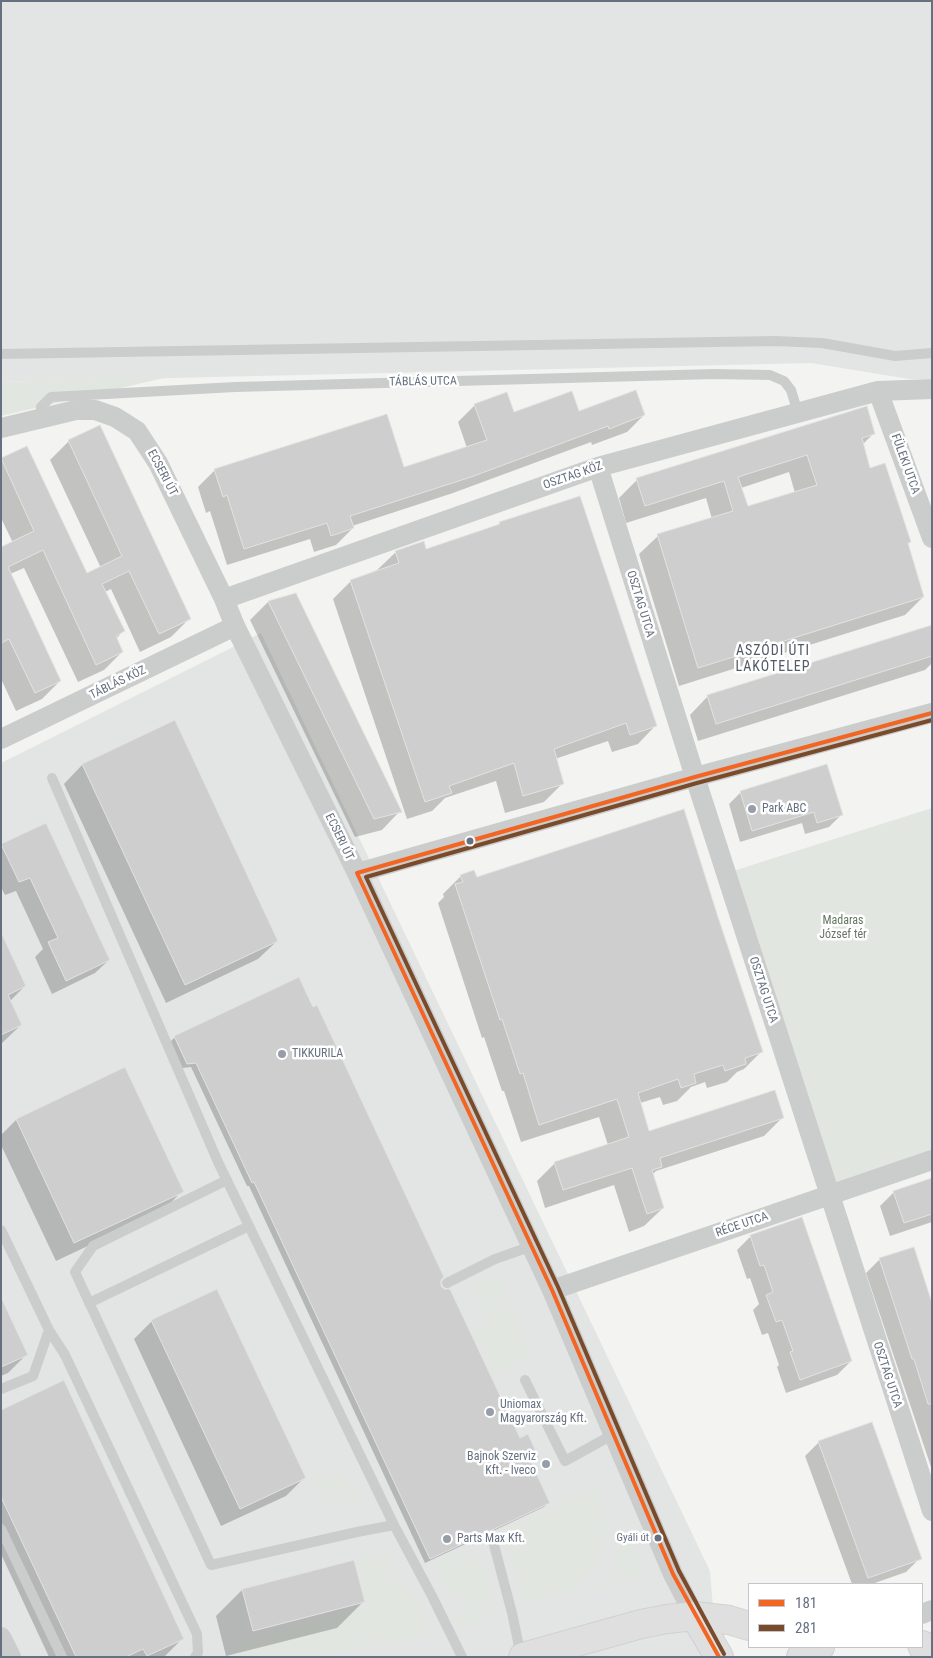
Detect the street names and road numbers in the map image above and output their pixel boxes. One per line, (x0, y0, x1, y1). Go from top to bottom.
street label: TÁBLÁS UTCA (389, 374, 457, 390)
street label: FÜLEKI UTCA (887, 432, 923, 496)
street label: ECSERI ÚT (144, 448, 180, 498)
street label: OSZTAG KÖZ (541, 459, 605, 493)
street label: OSZTAG UTCA (623, 569, 657, 639)
street label: TÁBLÁS KÖZ (88, 663, 148, 703)
street label: ECSERI ÚT (322, 811, 356, 863)
street label: OSZTAG UTCA (746, 955, 780, 1025)
street label: RÉCE UTCA (714, 1209, 770, 1241)
street label: OSZTAG UTCA (870, 1340, 904, 1410)

